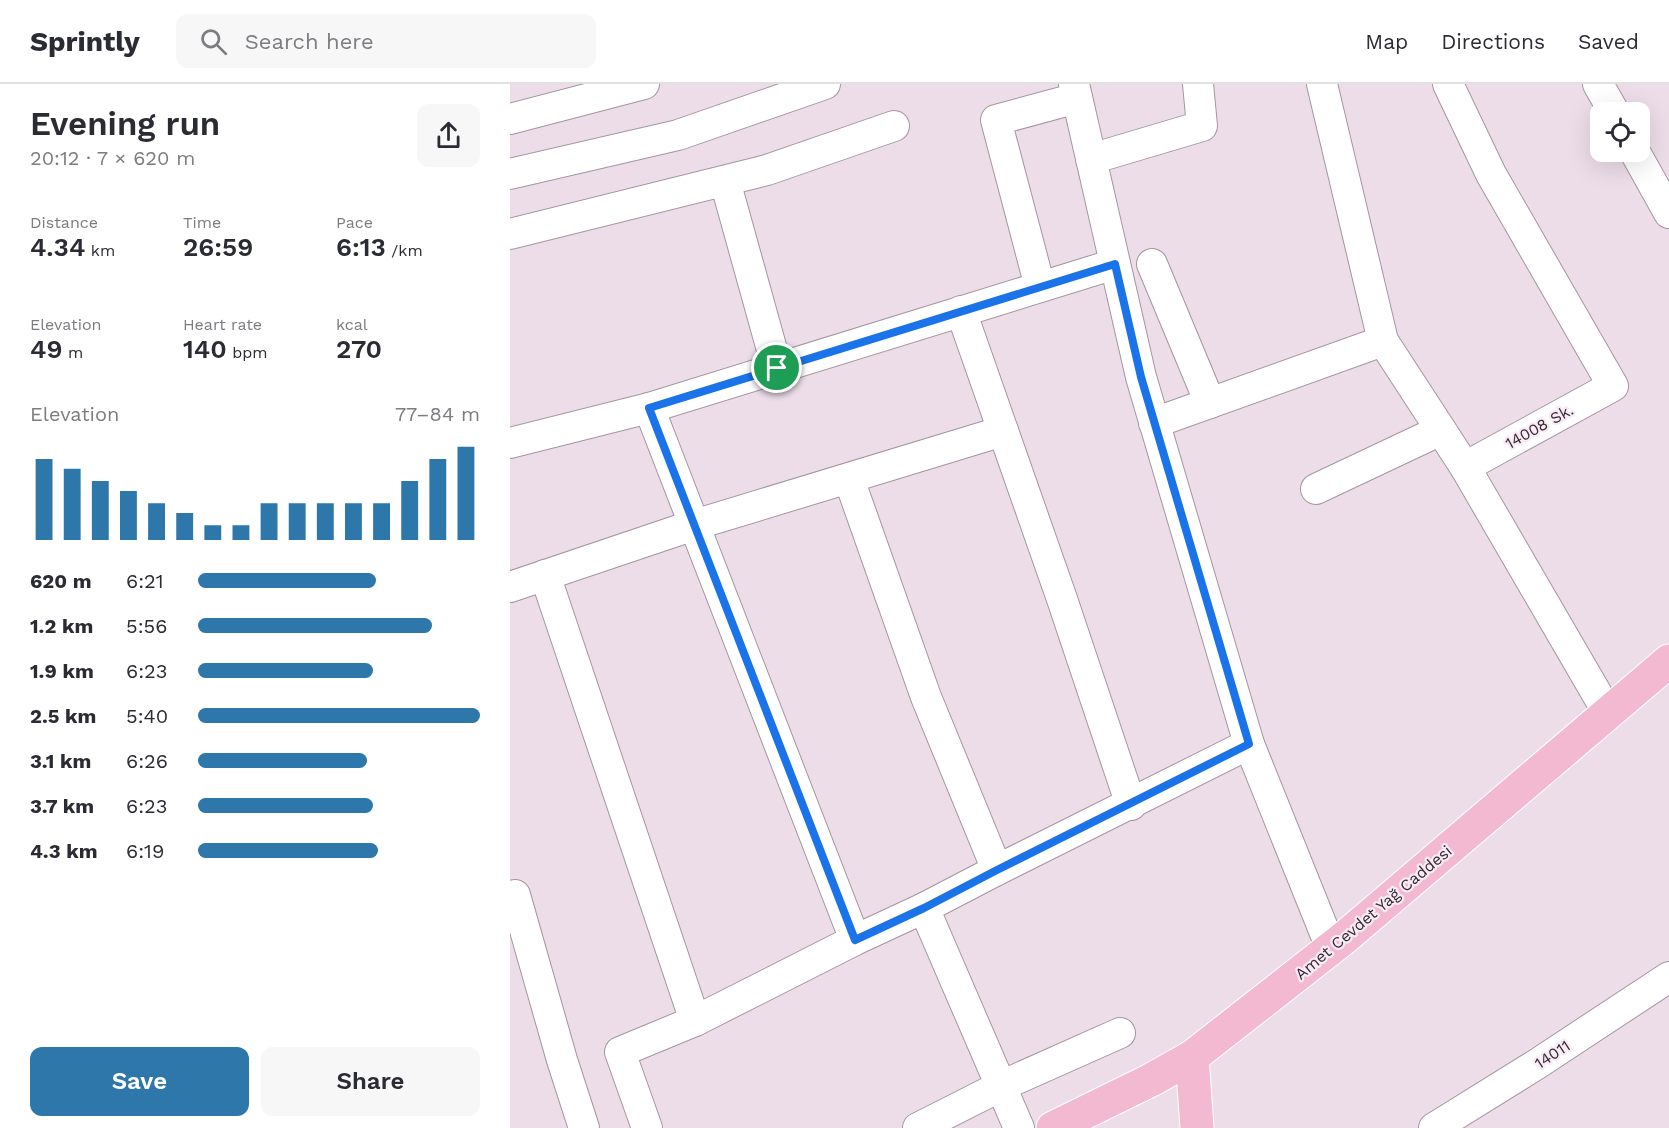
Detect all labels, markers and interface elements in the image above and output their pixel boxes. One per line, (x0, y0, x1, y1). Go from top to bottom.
search box (176, 14, 596, 68)
text: Sprintly (30, 25, 140, 58)
icon: search (197, 25, 230, 58)
text: Search here (245, 29, 374, 54)
text: Map (1365, 29, 1408, 54)
text: Directions (1441, 29, 1545, 54)
text: Saved (1578, 29, 1639, 54)
map controls (1590, 102, 1650, 162)
button: locate (1590, 102, 1650, 162)
text: Evening run (30, 104, 220, 143)
button: share (417, 104, 480, 167)
text: 20:12 · 7 × 620 m (30, 146, 195, 170)
text: Distance (30, 213, 98, 232)
text: Time (183, 213, 221, 232)
text: Pace (336, 213, 373, 232)
text: 4.34 (30, 232, 85, 262)
text: 26:59 (183, 232, 253, 262)
text: 6:13 (336, 232, 386, 262)
text: km (85, 241, 115, 260)
text: /km (386, 241, 423, 260)
text: Elevation (30, 315, 101, 334)
text: Heart rate (183, 315, 262, 334)
text: kcal (336, 315, 368, 334)
text: 49 (30, 334, 63, 364)
text: 140 (183, 334, 227, 364)
text: 270 (336, 334, 382, 364)
pin (751, 342, 802, 393)
text: m (63, 343, 83, 362)
text: bpm (227, 343, 268, 362)
icon: arrive (760, 351, 793, 384)
street label: 14008 Sk. (1502, 400, 1577, 453)
text: Elevation (30, 402, 119, 426)
text: 77–84 m (395, 402, 480, 426)
text: 620 m (30, 569, 92, 593)
text: 6:21 (126, 569, 164, 593)
text: 1.2 km (30, 614, 93, 638)
text: 5:56 (126, 614, 167, 638)
text: 1.9 km (30, 659, 94, 683)
text: 6:23 (126, 659, 167, 683)
text: 2.5 km (30, 704, 96, 728)
text: 5:40 (126, 704, 168, 728)
text: 3.1 km (30, 749, 91, 773)
text: 6:26 (126, 749, 168, 773)
text: 3.7 km (30, 794, 94, 818)
text: 6:23 (126, 794, 167, 818)
text: 4.3 km (30, 839, 97, 863)
text: 6:19 (126, 839, 164, 863)
street label: Amet Cevdet Yağ Caddesi (1291, 841, 1455, 983)
street label: 14011 (1531, 1036, 1574, 1073)
button: Save (30, 1047, 249, 1116)
button: Share (261, 1047, 480, 1116)

